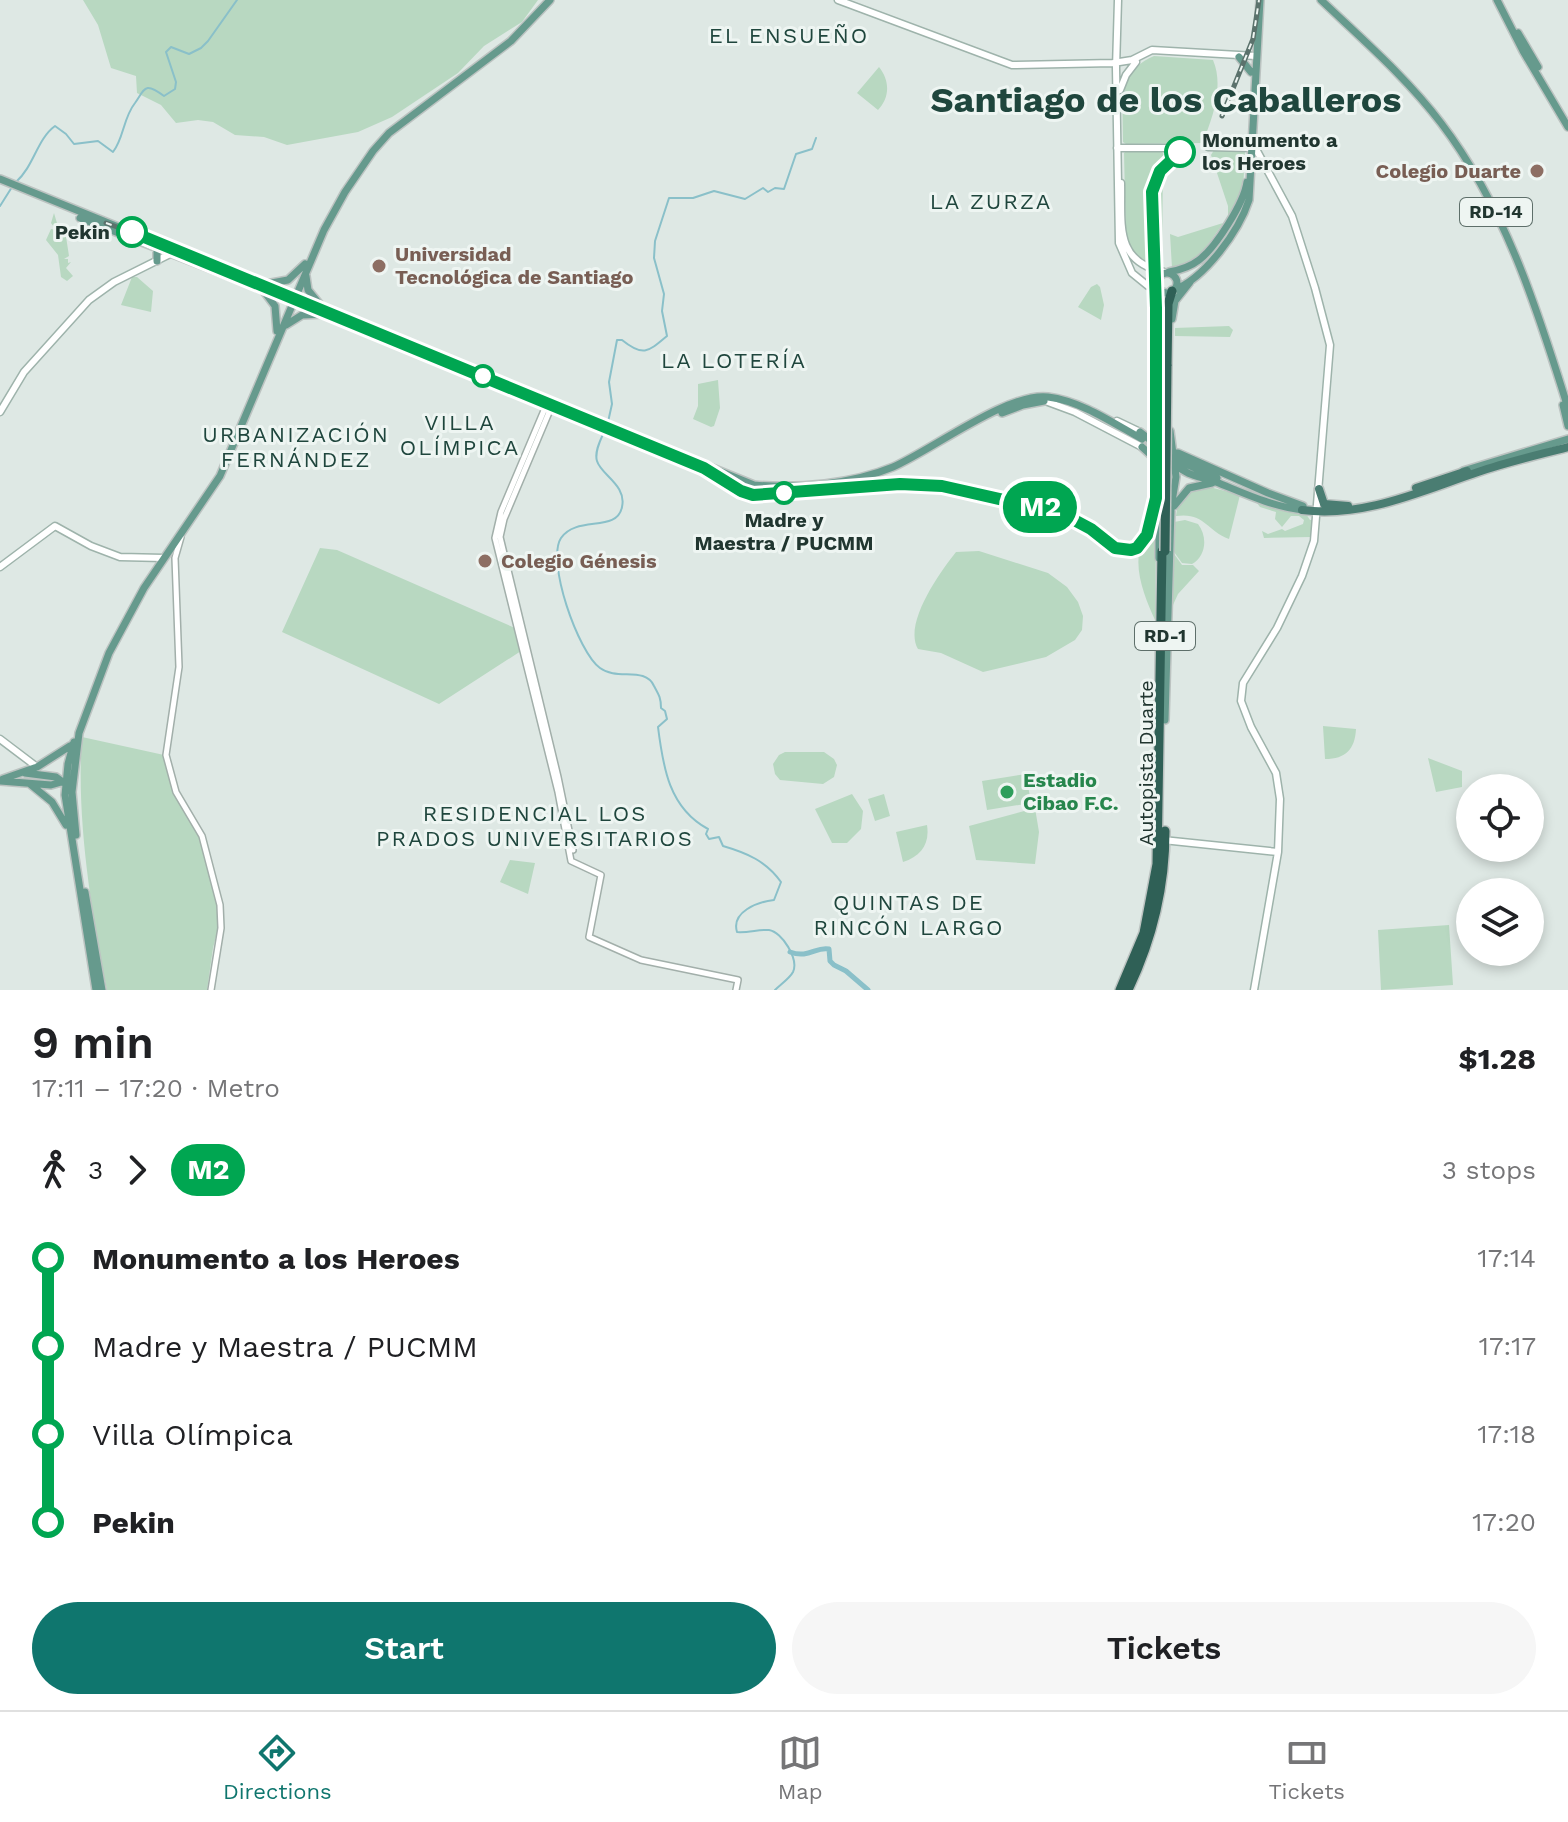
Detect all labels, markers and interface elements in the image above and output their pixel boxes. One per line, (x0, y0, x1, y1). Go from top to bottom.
district label: EL ENSUEÑO (709, 23, 869, 48)
district label: Santiago de los Caballeros (931, 79, 1401, 121)
place label: Monumento a los Heroes (1202, 128, 1338, 175)
marker: Monumento a los Heroes (1165, 137, 1195, 167)
place label: Colegio Duarte (1376, 159, 1521, 183)
marker: Colegio Duarte (1528, 162, 1546, 180)
district label: LA ZURZA (930, 189, 1052, 214)
road number: RD-14 (1460, 198, 1532, 226)
marker: Pekin (117, 217, 147, 247)
place label: Pekin (55, 220, 110, 244)
place label: Universidad Tecnológica de Santiago (395, 242, 633, 289)
marker: Universidad Tecnológica de Santiago (370, 257, 388, 275)
district label: LA LOTERÍA (661, 348, 807, 373)
unlabelled marker (472, 365, 494, 387)
district label: VILLA OLÍMPICA (400, 410, 520, 460)
district label: URBANIZACIÓN FERNÁNDEZ (202, 422, 390, 472)
line badge: M2 (1004, 481, 1076, 533)
marker: Madre y Maestra / PUCMM (773, 482, 795, 504)
text: M2 (1019, 490, 1061, 523)
place label: Madre y Maestra / PUCMM (695, 508, 873, 555)
place label: Colegio Génesis (501, 549, 657, 573)
marker: Colegio Génesis (476, 552, 494, 570)
road number: RD-1 (1135, 622, 1195, 650)
street label: Autopista Duarte (1134, 680, 1158, 846)
place label: Estadio Cibao F.C. (1023, 768, 1119, 815)
map controls (1456, 774, 1544, 966)
button: locate (1456, 774, 1544, 862)
marker: Estadio Cibao F.C. (998, 783, 1016, 801)
district label: RESIDENCIAL LOS PRADOS UNIVERSITARIOS (376, 801, 694, 851)
button: layers (1456, 878, 1544, 966)
district label: QUINTAS DE RINCÓN LARGO (813, 890, 1005, 940)
text: 9 min (32, 1017, 154, 1069)
text: $1.28 (1458, 1041, 1536, 1076)
text: 17:11 – 17:20 · Metro (32, 1073, 280, 1103)
icon: walk (32, 1148, 76, 1192)
icon: forward (115, 1148, 159, 1192)
text: M2 (187, 1153, 229, 1186)
text: 3 (88, 1155, 103, 1185)
text: 3 stops (1442, 1155, 1536, 1185)
text: Monumento a los Heroes (92, 1241, 460, 1276)
text: 17:14 (1478, 1243, 1536, 1273)
text: Madre y Maestra / PUCMM (92, 1329, 478, 1364)
text: 17:17 (1479, 1331, 1536, 1361)
text: Villa Olímpica (92, 1417, 293, 1452)
text: 17:18 (1477, 1419, 1536, 1449)
text: Pekin (92, 1505, 175, 1540)
text: 17:20 (1472, 1507, 1536, 1537)
button: Start (32, 1602, 776, 1694)
button: Tickets (792, 1602, 1536, 1694)
tab: Directions (223, 1731, 332, 1804)
tab: Map (778, 1731, 823, 1804)
tab: Tickets (1269, 1731, 1345, 1804)

